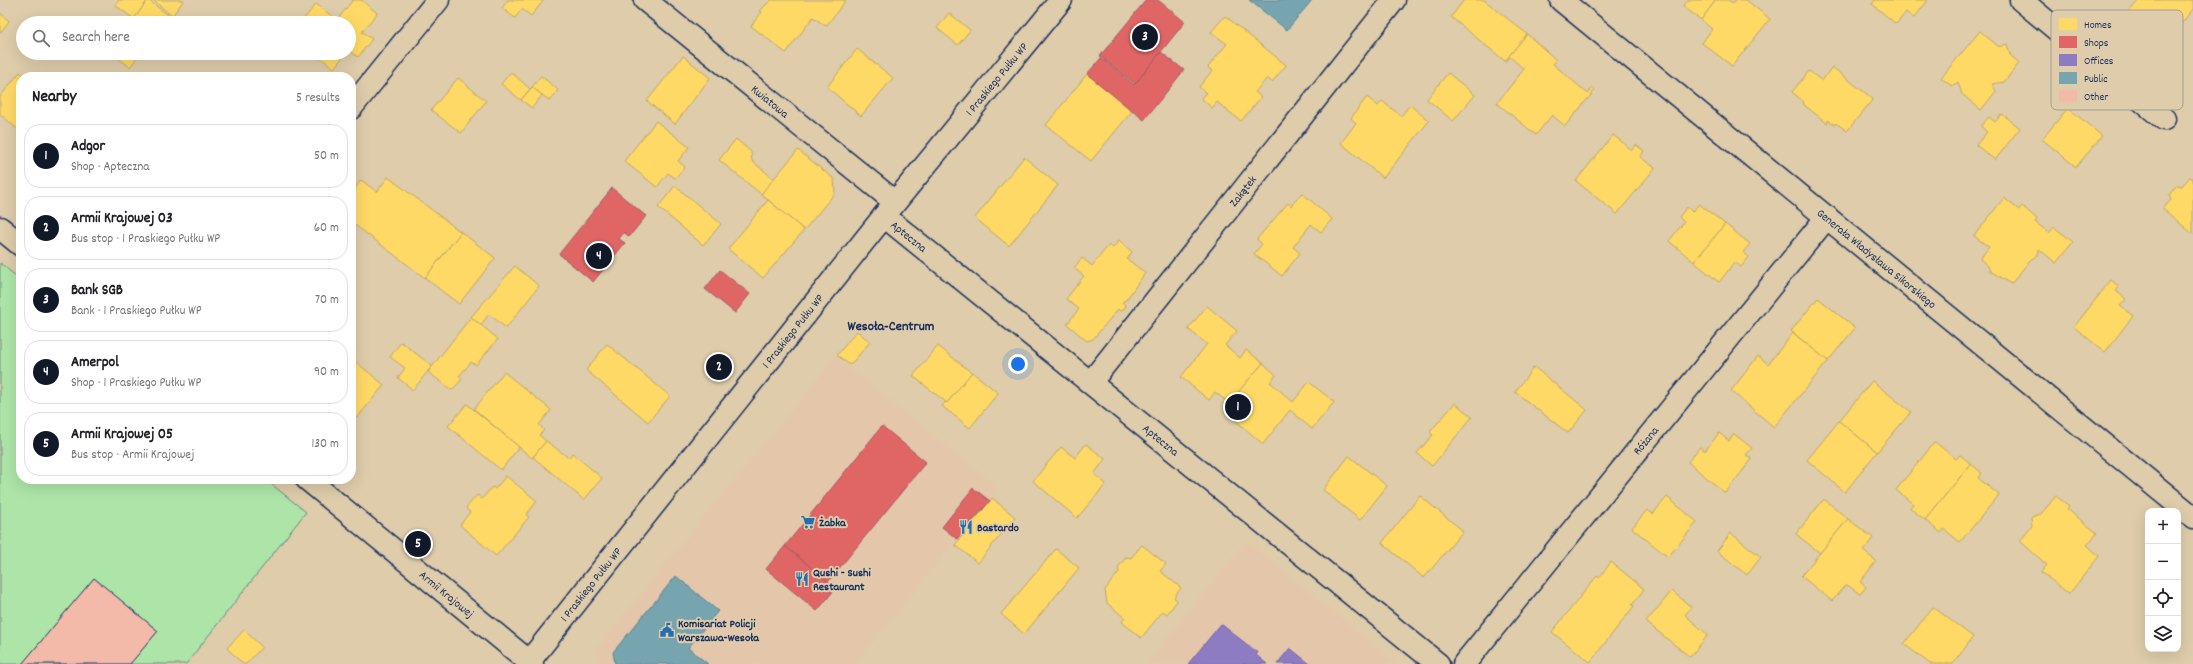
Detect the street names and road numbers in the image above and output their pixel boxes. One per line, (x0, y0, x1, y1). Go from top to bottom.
street label: 1 Praskiego Pułku WP (962, 39, 1033, 120)
street label: Kwiatowa (747, 82, 792, 123)
street label: Zakątek (1226, 172, 1262, 211)
street label: Generała Władysława Sikorskiego (1812, 205, 1939, 314)
street label: Apteczna (886, 217, 930, 257)
street label: 1 Praskiego Pułku WP (759, 291, 829, 373)
street label: Apteczna (1138, 421, 1182, 461)
street label: Różana (1630, 423, 1664, 459)
street label: 1 Praskiego Pułku WP (557, 544, 627, 626)
street label: Armii Krajowej (415, 567, 477, 623)

